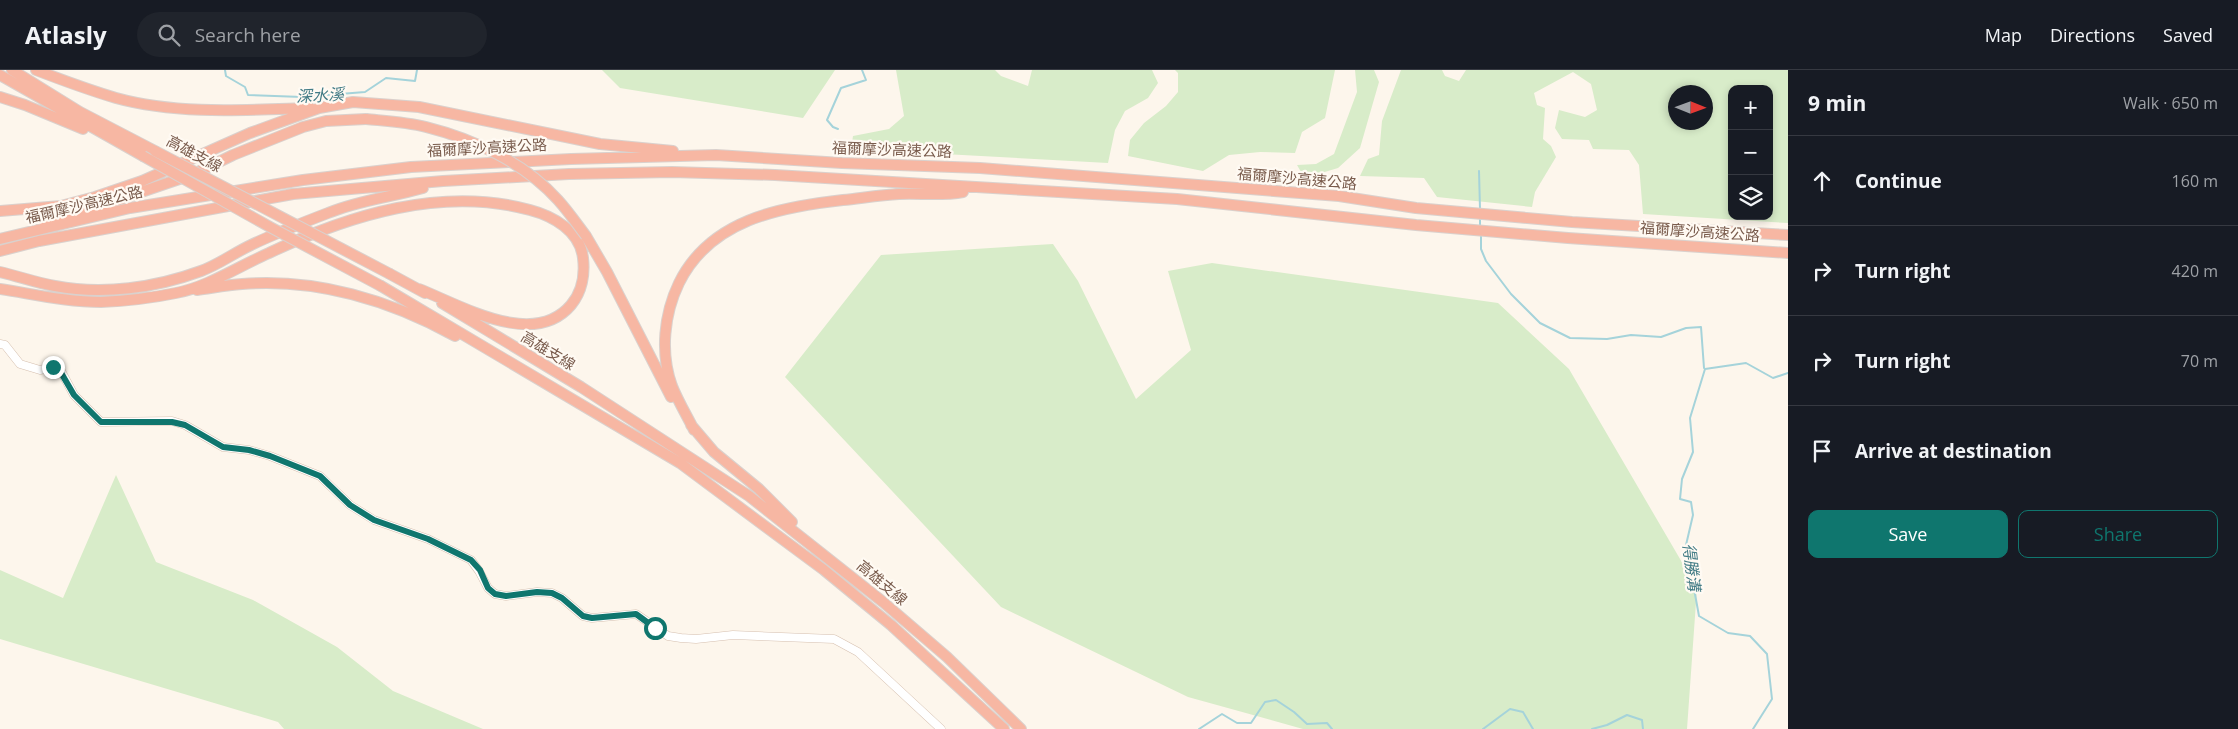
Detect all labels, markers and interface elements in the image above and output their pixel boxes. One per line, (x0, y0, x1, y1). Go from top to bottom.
search box (137, 12, 487, 57)
text: Atlasly (25, 18, 107, 51)
icon: search (155, 21, 183, 49)
text: Search here (195, 22, 301, 48)
text: Map (1985, 23, 2022, 47)
text: Directions (2050, 23, 2135, 47)
text: Saved (2163, 23, 2213, 47)
water label: 深水溪 (295, 83, 347, 107)
north arrow (1668, 85, 1713, 130)
map controls (1728, 85, 1773, 220)
button: + (1728, 85, 1773, 130)
text: 9 min (1808, 89, 1866, 117)
text: Walk · 650 m (2123, 92, 2218, 114)
street label: 高雄支線 (163, 130, 226, 176)
button: − (1728, 130, 1773, 175)
street label: 福爾摩沙高速公路 (426, 134, 547, 160)
street label: 福爾摩沙高速公路 (832, 137, 952, 161)
street label: 福爾摩沙高速公路 (1236, 163, 1358, 193)
icon: ahead (1808, 167, 1836, 195)
text: Continue (1855, 168, 1942, 194)
text: 160 m (2172, 170, 2218, 192)
button: layers (1728, 175, 1773, 220)
street label: 福爾摩沙高速公路 (23, 181, 144, 227)
street label: 福爾摩沙高速公路 (1640, 217, 1761, 245)
icon: right (1808, 257, 1836, 285)
text: Turn right (1855, 258, 1950, 284)
text: 420 m (2172, 260, 2218, 282)
street label: 高雄支線 (518, 326, 579, 374)
icon: right (1808, 347, 1836, 375)
text: Turn right (1855, 348, 1950, 374)
text: 70 m (2181, 350, 2218, 372)
route end (42, 356, 65, 379)
icon: arrive (1808, 437, 1836, 465)
text: Arrive at destination (1855, 438, 2052, 464)
button: Save (1808, 510, 2008, 558)
button: Share (2018, 510, 2218, 558)
water label: 得勝溝 (1678, 542, 1706, 594)
street label: 高雄支線 (853, 555, 912, 609)
route start (644, 617, 667, 640)

